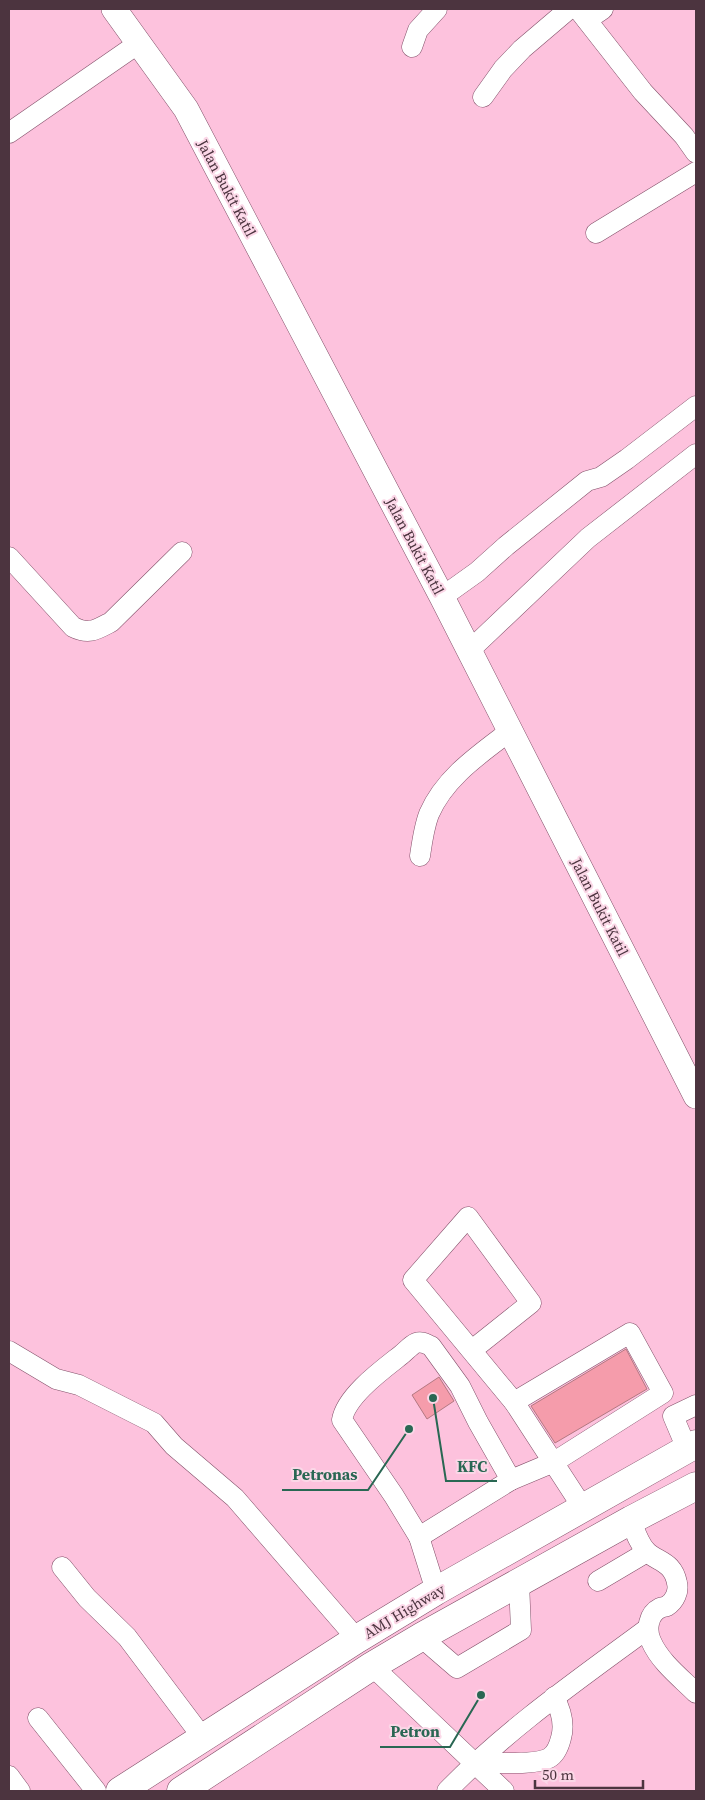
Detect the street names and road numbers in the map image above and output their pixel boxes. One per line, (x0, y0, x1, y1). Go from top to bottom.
street label: Jalan Bukit Katil (192, 135, 262, 241)
street label: Jalan Bukit Katil (380, 493, 450, 599)
street label: Jalan Bukit Katil (566, 853, 634, 960)
street label: AMJ Highway (359, 1578, 449, 1644)

